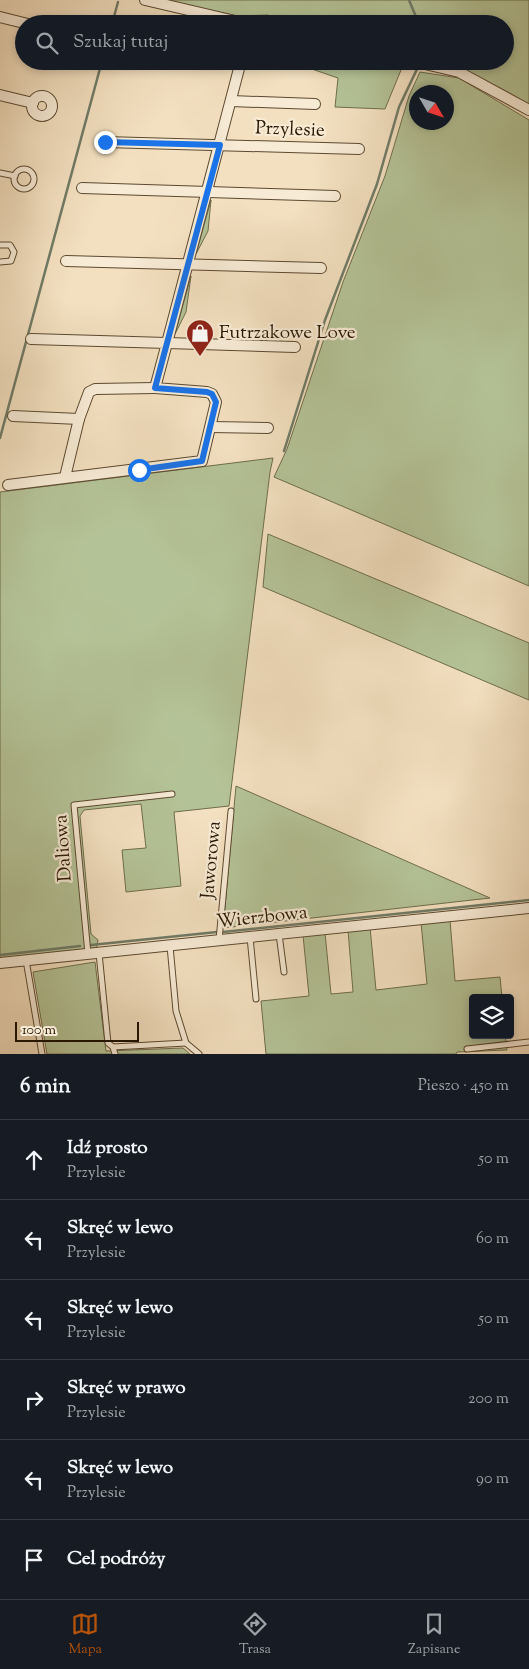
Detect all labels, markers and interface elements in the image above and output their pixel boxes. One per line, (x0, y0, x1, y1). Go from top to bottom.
search box (15, 15, 514, 70)
icon: search (33, 29, 61, 57)
text: Szukaj tutaj (73, 29, 168, 56)
north arrow (409, 85, 454, 130)
street label: Przylesie (255, 115, 325, 145)
route end (94, 131, 117, 154)
shop icon: Futrzakowe Love (185, 318, 215, 357)
place label: Futrzakowe Love (219, 320, 356, 347)
route start (128, 459, 151, 482)
street label: Daliowa (48, 813, 80, 882)
street label: Jaworowa (195, 820, 229, 901)
street label: Wierzbowa (215, 900, 309, 936)
map controls (469, 994, 514, 1039)
button: layers (469, 994, 514, 1039)
scale bar (15, 1019, 139, 1042)
text: 100 m (22, 1021, 56, 1041)
text: 6 min (20, 1072, 71, 1102)
text: Pieszo · 450 m (418, 1075, 509, 1098)
text: Idź prosto (67, 1135, 148, 1162)
icon: ahead (20, 1146, 48, 1174)
text: 50 m (478, 1148, 509, 1171)
text: Przylesie (67, 1162, 126, 1185)
text: Skręć w lewo (67, 1215, 173, 1242)
icon: left (20, 1226, 48, 1254)
text: 60 m (476, 1228, 509, 1251)
text: Przylesie (67, 1242, 126, 1265)
text: Skręć w lewo (67, 1295, 173, 1322)
icon: left (20, 1306, 48, 1334)
text: 50 m (478, 1308, 509, 1331)
text: Przylesie (67, 1322, 126, 1345)
text: Skręć w prawo (67, 1375, 186, 1402)
icon: right (20, 1386, 48, 1414)
text: 200 m (468, 1388, 509, 1411)
text: Przylesie (67, 1402, 126, 1425)
text: Skręć w lewo (67, 1455, 173, 1482)
icon: left (20, 1466, 48, 1494)
text: 90 m (476, 1468, 509, 1491)
text: Przylesie (67, 1482, 126, 1505)
icon: arrive (20, 1546, 48, 1574)
text: Cel podróży (67, 1546, 166, 1573)
tab: Mapa (68, 1610, 102, 1660)
tab: Trasa (239, 1610, 271, 1660)
tab: Zapisane (408, 1610, 461, 1660)

